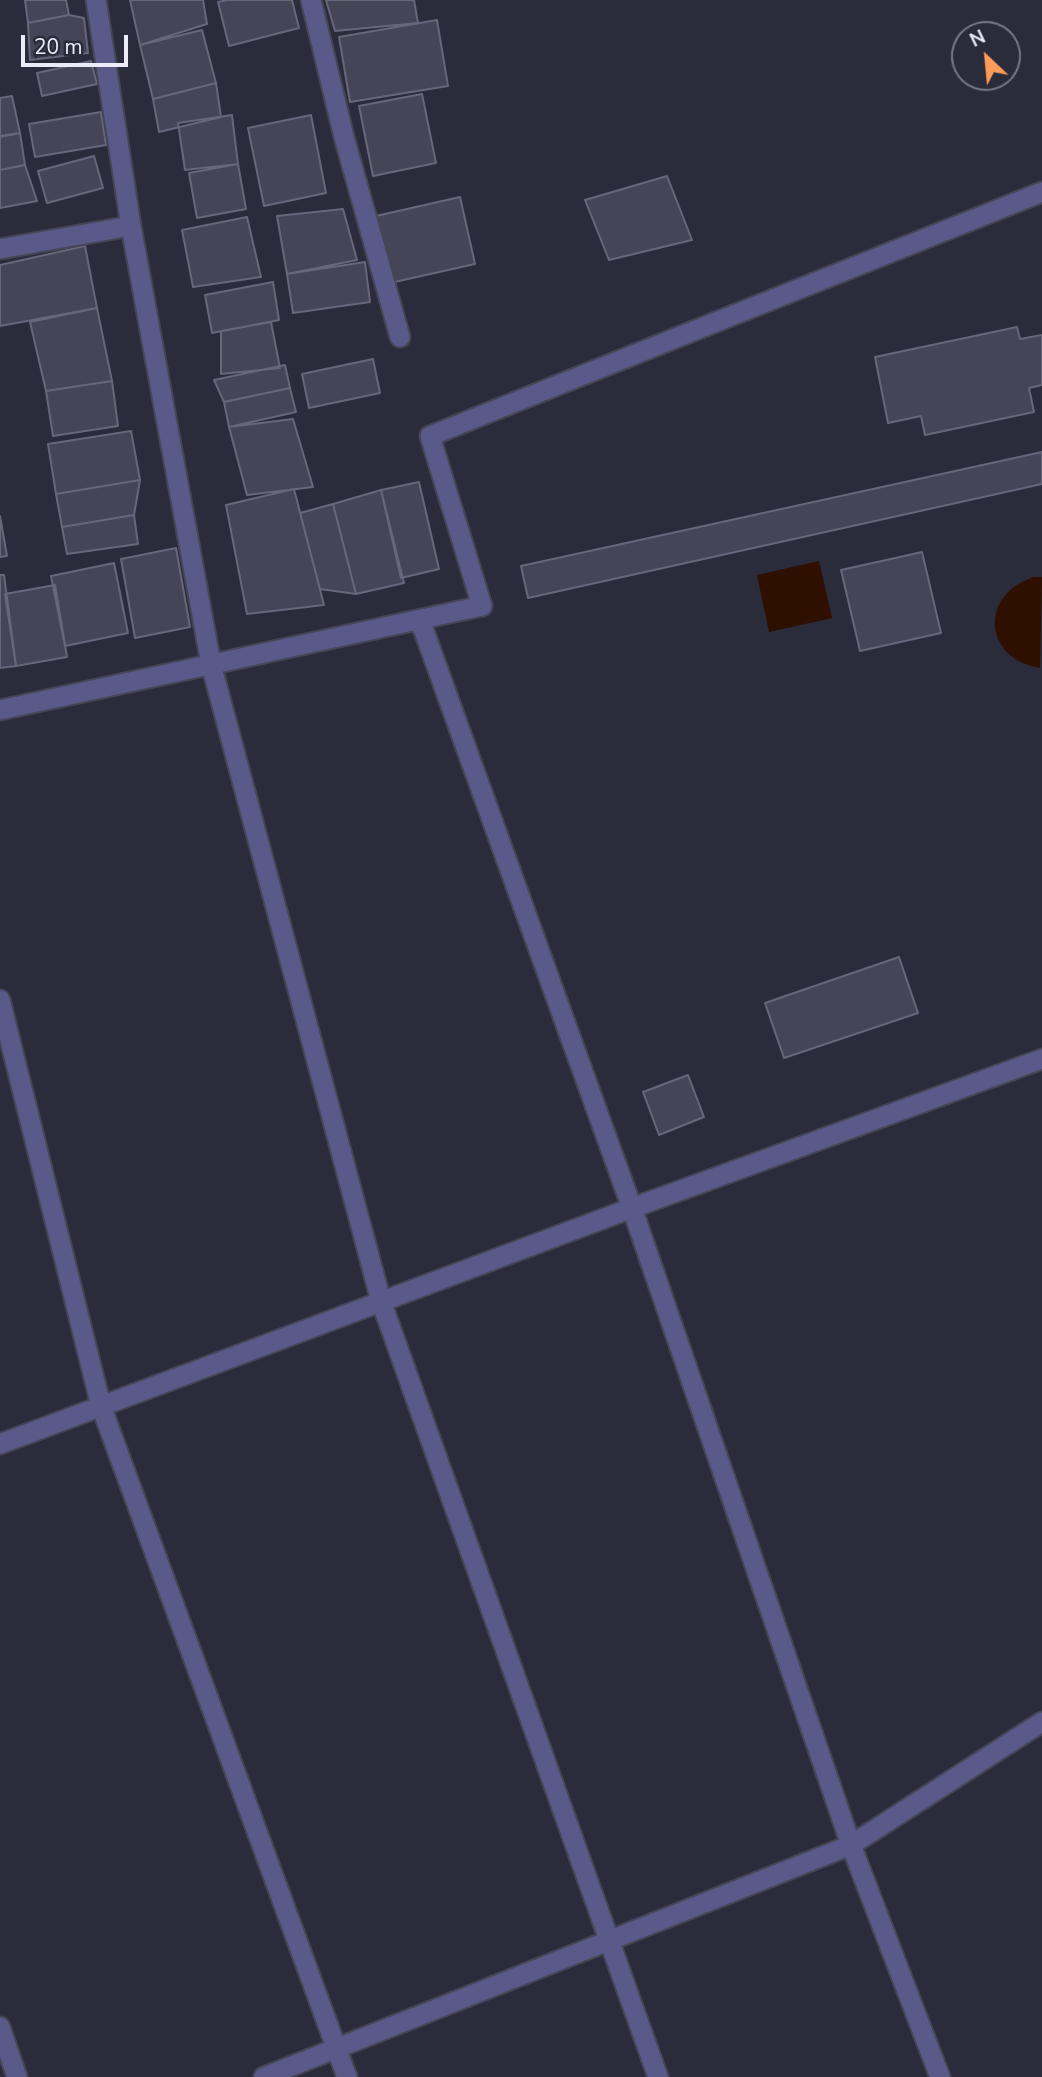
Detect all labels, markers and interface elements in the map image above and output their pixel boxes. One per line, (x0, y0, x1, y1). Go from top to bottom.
scale bar (24, 21, 131, 65)
north arrow (951, 21, 1021, 91)
text: N (966, 24, 990, 54)
text: 20 m (34, 33, 83, 61)

